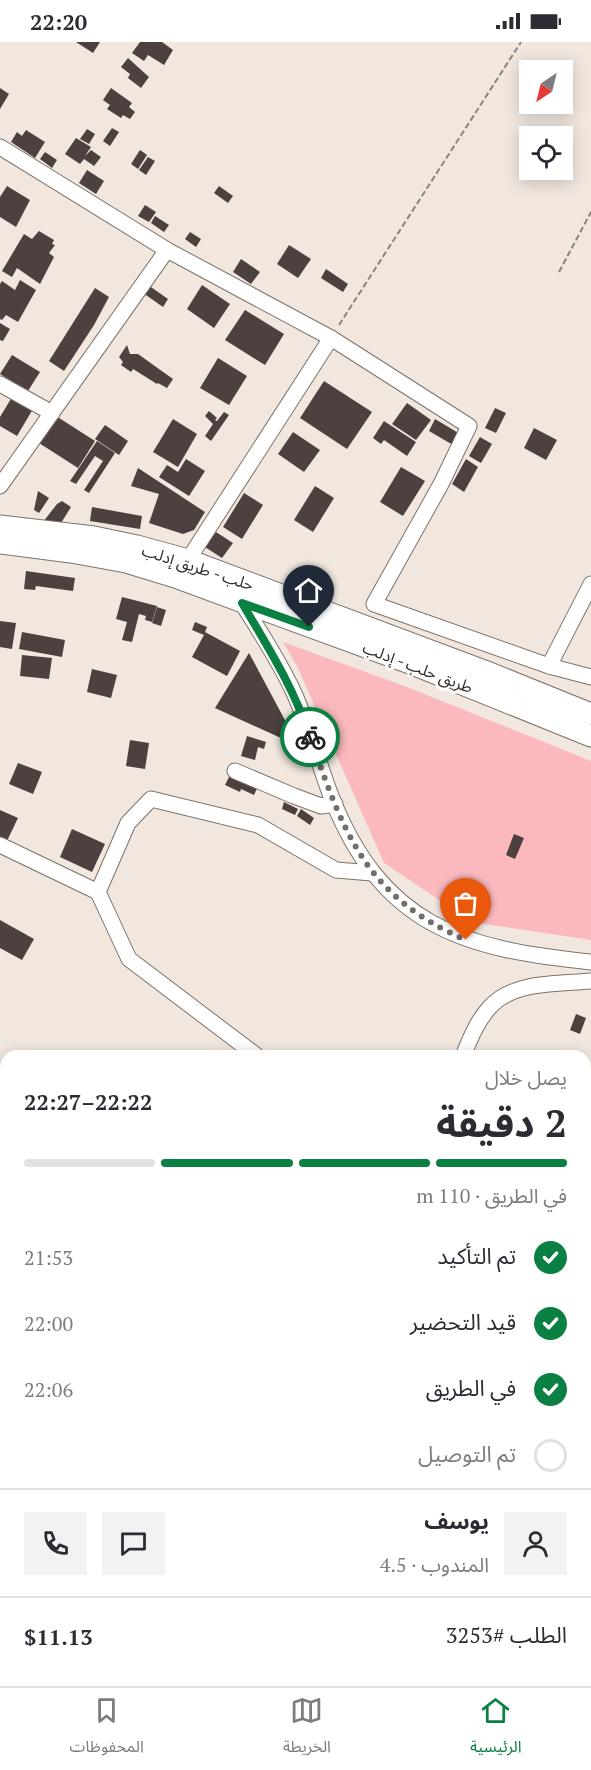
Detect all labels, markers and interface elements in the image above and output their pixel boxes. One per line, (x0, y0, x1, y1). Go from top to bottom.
text: 22:20 (30, 7, 87, 36)
north arrow (519, 60, 573, 114)
map controls (519, 60, 573, 180)
button: locate (519, 126, 573, 180)
street label: حلب - طريق إدلب (139, 539, 257, 595)
pin (283, 565, 334, 627)
icon: home (292, 574, 325, 607)
street label: طريق حلب - إدلب (360, 636, 476, 698)
courier (280, 707, 340, 767)
icon: bike (294, 721, 327, 754)
pin (440, 878, 491, 940)
icon: bag (449, 887, 482, 920)
text: يصل خلال (485, 1064, 567, 1091)
text: 22:22–22:27 (24, 1087, 152, 1116)
text: 2 دقيقة (436, 1096, 567, 1148)
text: في الطريق · 110 m (416, 1182, 567, 1209)
text: تم التأكيد (437, 1241, 516, 1270)
icon: check (534, 1241, 567, 1274)
text: 21:53 (24, 1244, 73, 1271)
text: قيد التحضير (410, 1307, 516, 1336)
icon: check (534, 1307, 567, 1340)
text: 22:00 (24, 1310, 73, 1337)
text: في الطريق (426, 1373, 516, 1402)
icon: check (534, 1373, 567, 1406)
text: 22:06 (24, 1376, 73, 1403)
text: تم التوصيل (418, 1439, 516, 1468)
text: يوسف (424, 1506, 489, 1535)
button: phone (24, 1512, 87, 1575)
button: chat (102, 1512, 165, 1575)
button: person (504, 1512, 567, 1575)
text: المندوب · 4.5 (380, 1551, 489, 1578)
text: الطلب #3253 (446, 1620, 567, 1649)
text: $11.13 (24, 1622, 93, 1651)
tab: المحفوظات (70, 1694, 144, 1764)
tab: الخريطة (283, 1694, 331, 1764)
tab: الرئيسية (470, 1694, 521, 1764)

